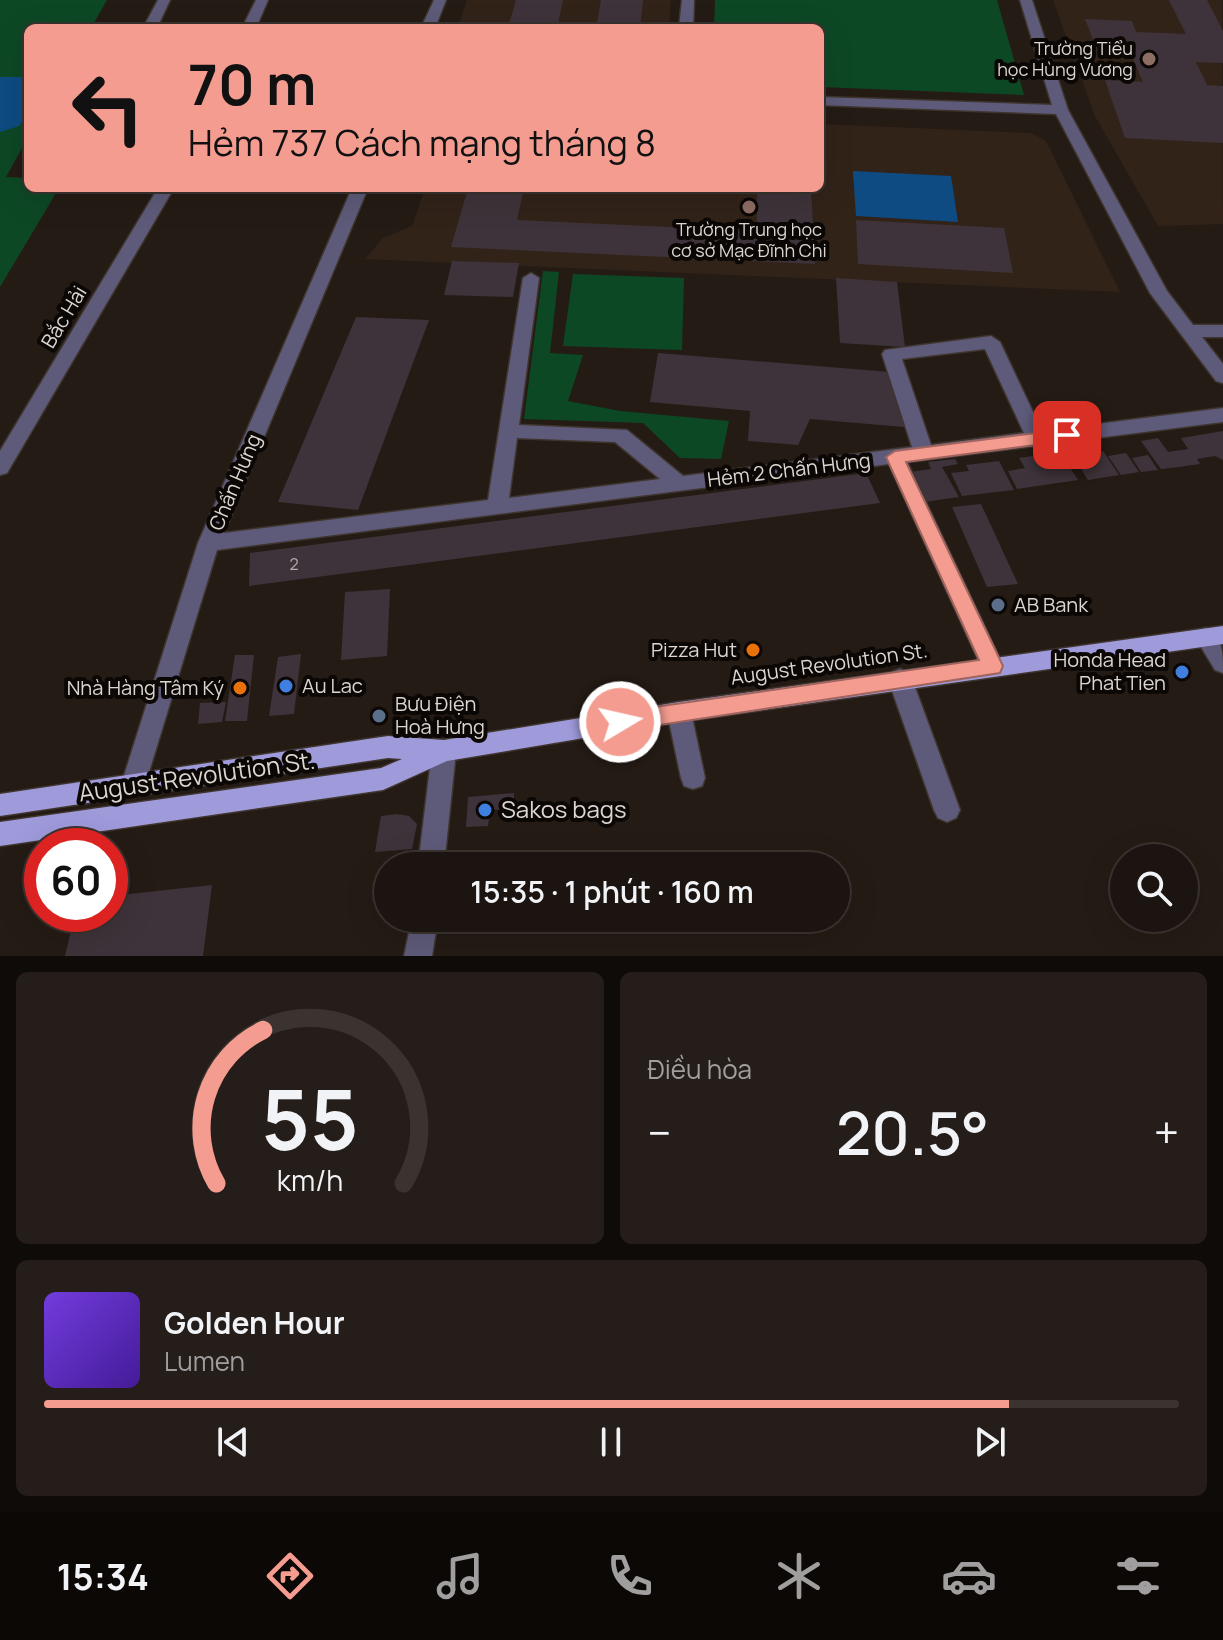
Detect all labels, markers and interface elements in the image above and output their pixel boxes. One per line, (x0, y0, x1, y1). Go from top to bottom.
place label: Trường Tiểu học Hùng Vương (997, 36, 1133, 81)
text: 70 m (188, 45, 316, 122)
marker: Trường Tiểu học Hùng Vương (1140, 50, 1158, 68)
icon: left (56, 56, 160, 160)
text: Hẻm 737 Cách mạng tháng 8 (188, 118, 656, 167)
marker: Trường Trung học cơ sở Mạc Đĩnh Chi (740, 198, 758, 216)
place label: Trường Trung học cơ sở Mạc Đĩnh Chi (671, 217, 827, 262)
street label: Bắc Hải (35, 281, 93, 353)
pin (1033, 401, 1101, 469)
icon: arrive (1045, 413, 1089, 457)
street label: Chấn Hưng (202, 429, 267, 534)
street label: Hẻm 2 Chấn Hưng (706, 446, 872, 493)
house number: 2 (289, 553, 299, 575)
place label: AB Bank (1014, 591, 1089, 618)
marker: AB Bank (989, 596, 1007, 614)
place label: Pizza Hut (651, 636, 737, 663)
street label: August Revolution St. (729, 636, 929, 691)
marker: Pizza Hut (744, 641, 762, 659)
place label: Honda Head Phat Tien (1054, 646, 1166, 696)
marker: Honda Head Phat Tien (1173, 663, 1191, 681)
place label: Au Lac (302, 672, 363, 699)
place label: Nhà Hàng Tâm Ký (67, 674, 224, 701)
marker: Au Lac (277, 677, 295, 695)
marker: Nhà Hàng Tâm Ký (231, 679, 249, 697)
position arrow (578, 680, 662, 764)
place label: Bưu Điện Hoà Hưng (395, 690, 485, 740)
marker: Bưu Điện Hoà Hưng (370, 707, 388, 725)
street label: August Revolution St. (76, 743, 317, 808)
place label: Sakos bags (501, 792, 627, 825)
marker: Sakos bags (476, 801, 494, 819)
speed limit sign: 60 (24, 828, 128, 932)
map controls (1110, 844, 1198, 932)
button: search (1110, 844, 1198, 932)
text: 15:35 · 1 phút · 160 m (470, 871, 754, 912)
text: Điều hòa (648, 1051, 752, 1087)
text: 55 (261, 1061, 359, 1175)
text: 20.5° (836, 1091, 989, 1173)
text: − (648, 1102, 671, 1162)
text: + (1154, 1102, 1179, 1162)
text: km/h (277, 1161, 343, 1200)
text: Golden Hour (164, 1302, 345, 1343)
text: Lumen (164, 1343, 245, 1379)
icon: previous (211, 1420, 255, 1464)
icon: pause (589, 1420, 633, 1464)
icon: next (968, 1420, 1012, 1464)
icon: directions (262, 1548, 318, 1604)
icon: music (432, 1548, 488, 1604)
icon: phone (602, 1548, 658, 1604)
icon: climate (771, 1548, 827, 1604)
icon: car (941, 1548, 997, 1604)
icon: filters (1110, 1548, 1166, 1604)
text: 15:34 (57, 1552, 149, 1601)

